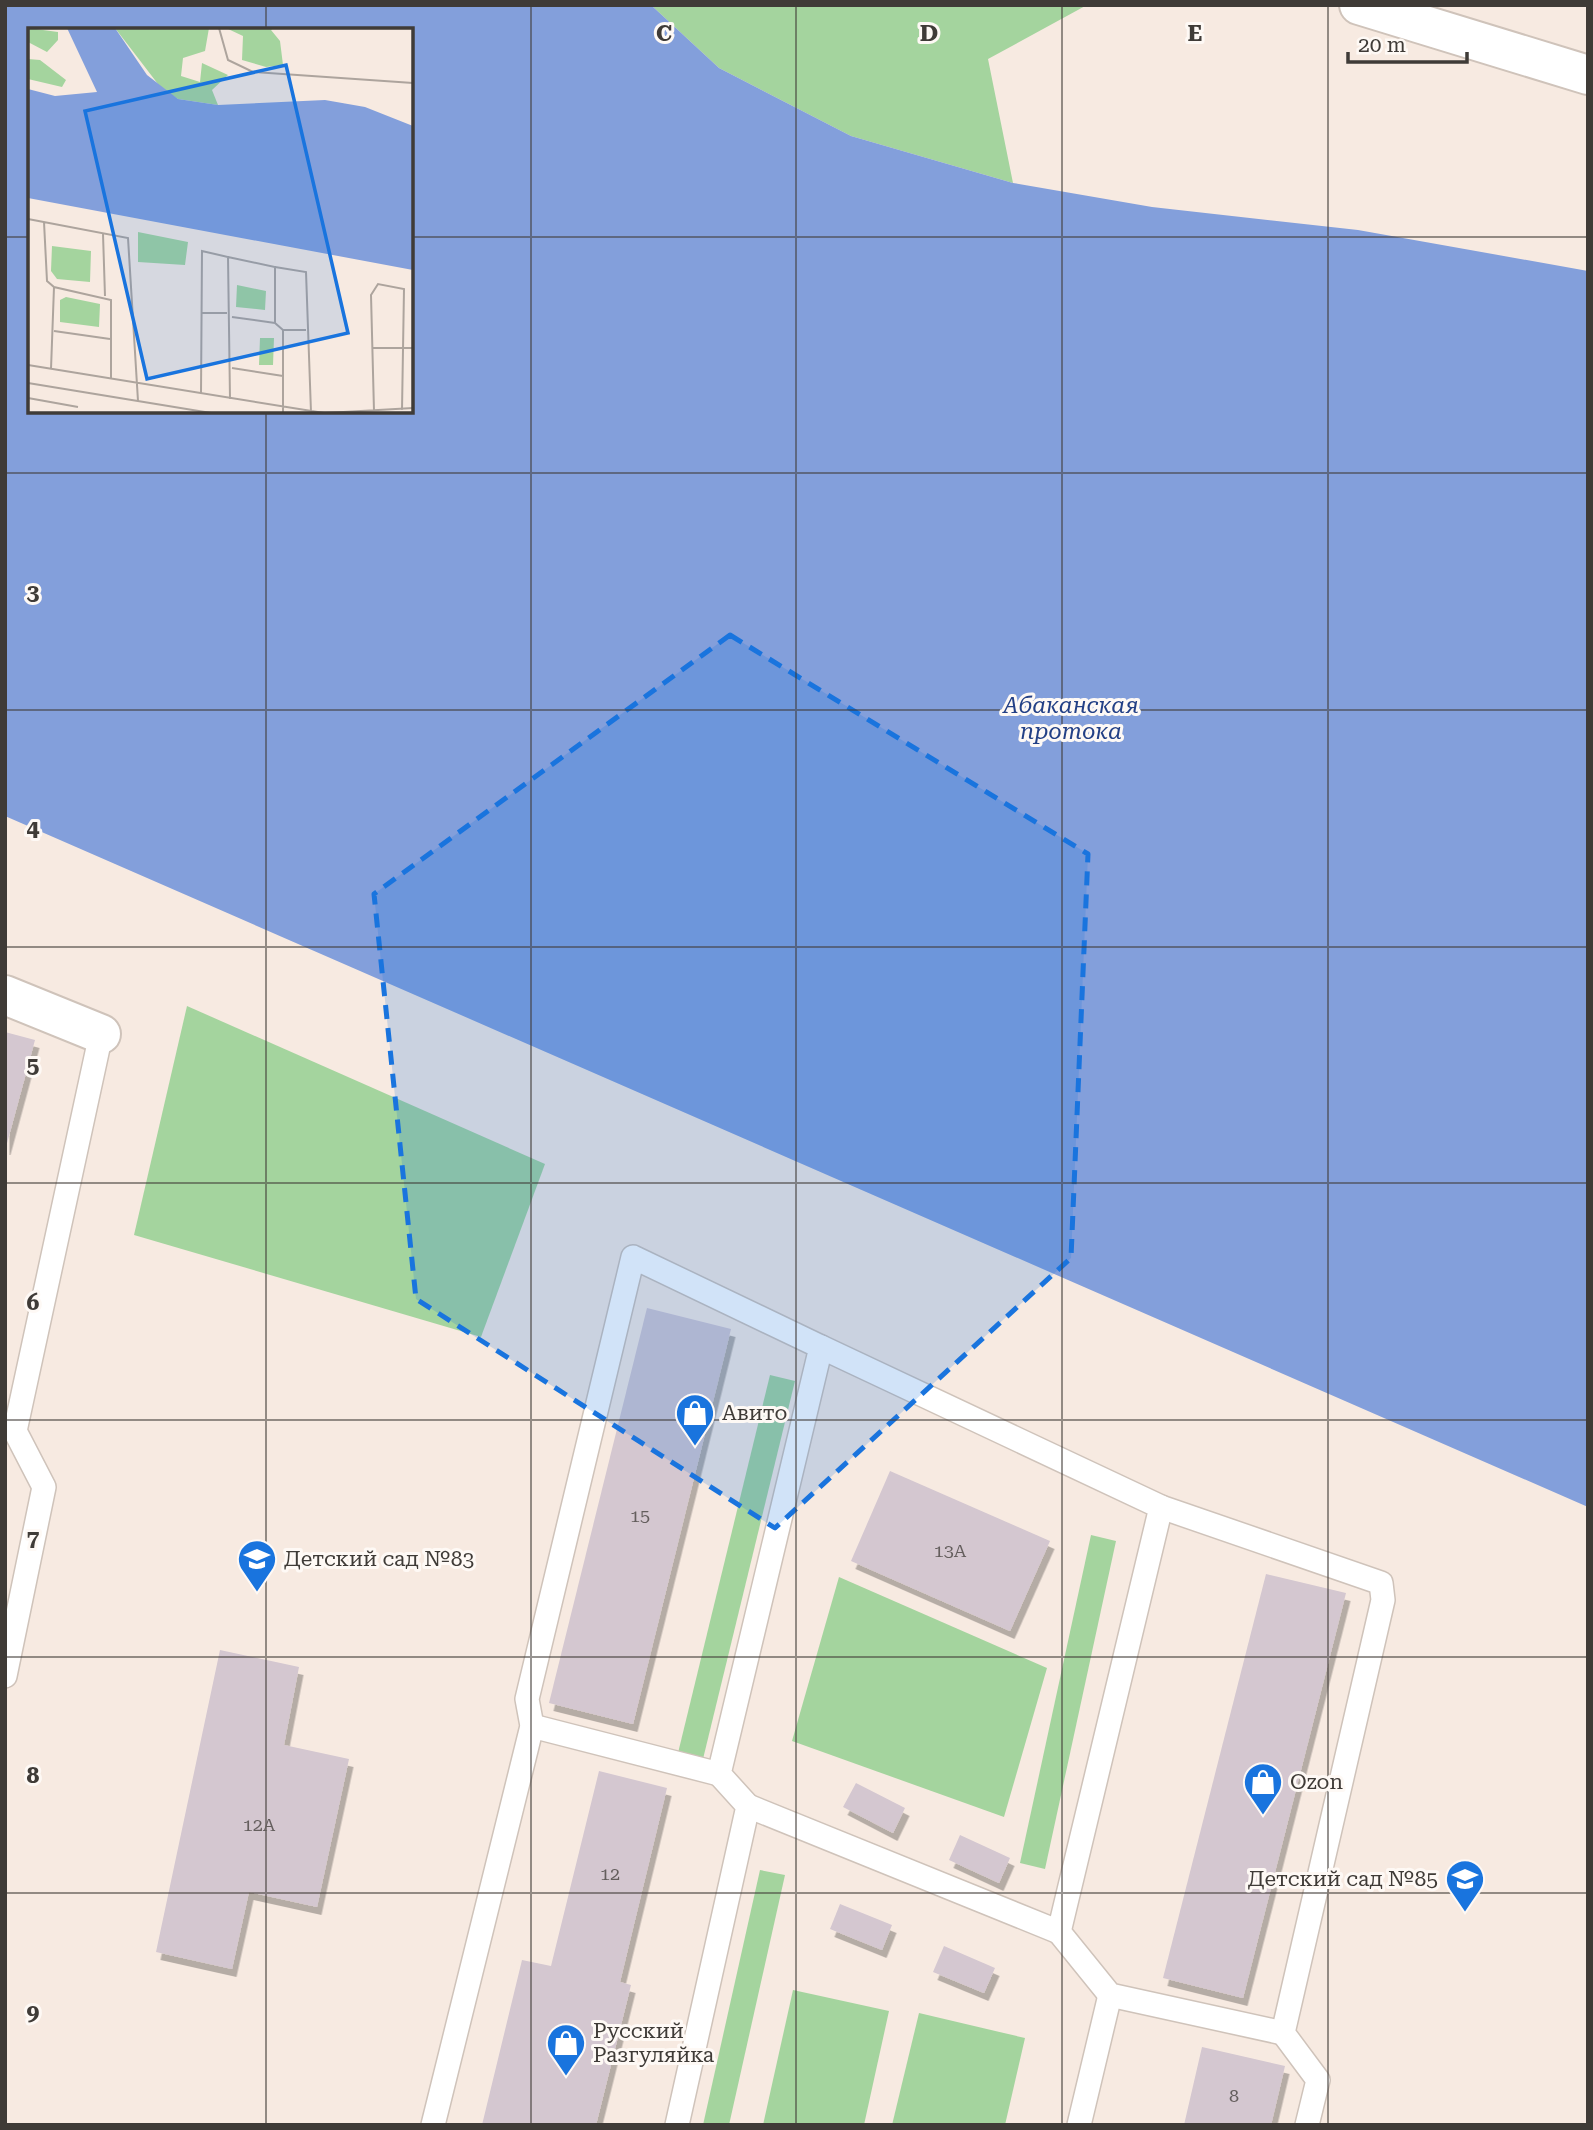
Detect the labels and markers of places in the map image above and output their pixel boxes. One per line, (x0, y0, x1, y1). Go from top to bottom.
shop icon: Авито (674, 1392, 716, 1447)
place label: Авито (722, 1401, 787, 1425)
school or university icon: Детский сад №83 (236, 1538, 278, 1593)
place label: Детский сад №83 (284, 1547, 474, 1571)
shop icon: Ozon (1242, 1761, 1284, 1816)
place label: Ozon (1290, 1770, 1343, 1794)
school or university icon: Детский сад №85 (1444, 1858, 1486, 1913)
place label: Детский сад №85 (1248, 1867, 1438, 1891)
place label: Русский Разгуляйка (593, 2019, 715, 2067)
shop icon: Русский Разгуляйка (545, 2022, 587, 2077)

